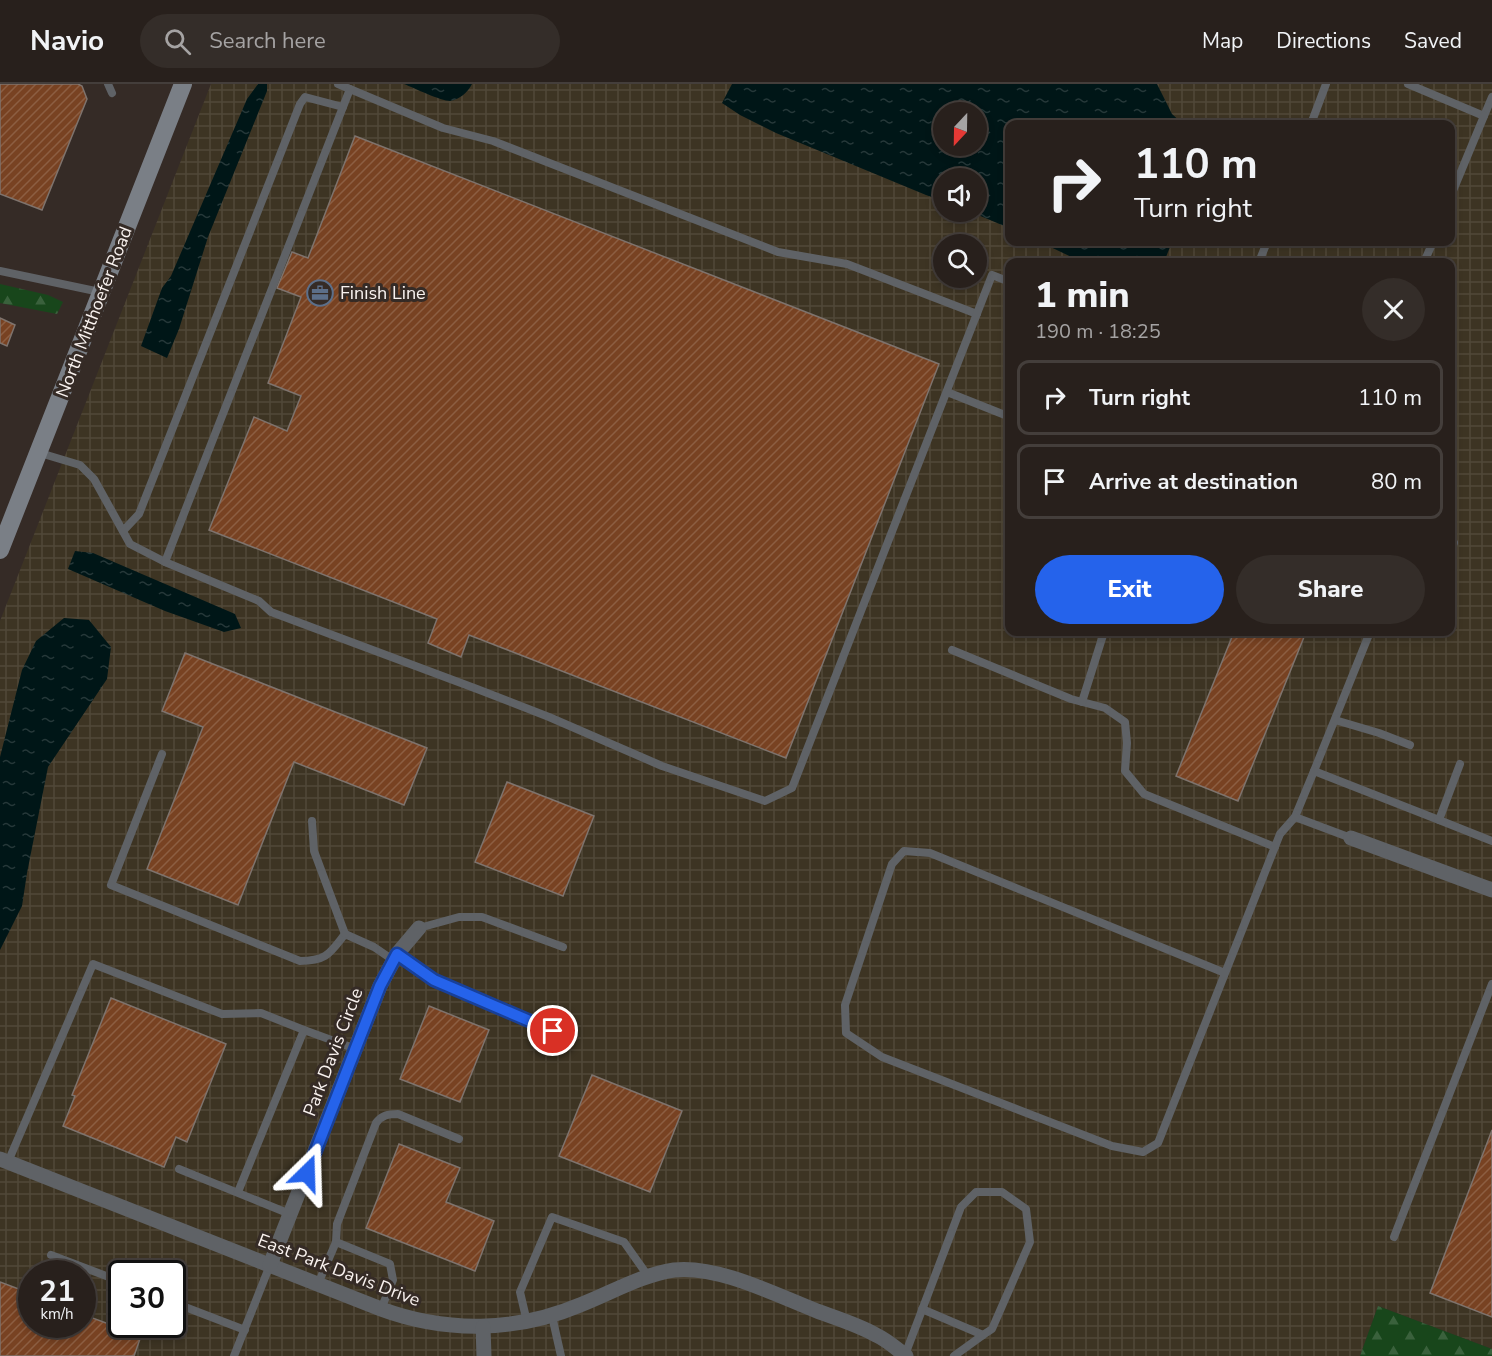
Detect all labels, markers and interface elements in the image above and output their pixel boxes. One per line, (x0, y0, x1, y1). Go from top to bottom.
search box (140, 14, 560, 68)
text: Navio (30, 22, 104, 60)
icon: search (161, 25, 194, 58)
text: Search here (209, 26, 326, 56)
text: Map (1202, 27, 1243, 55)
text: Directions (1276, 27, 1371, 55)
text: Saved (1404, 27, 1462, 55)
north arrow (933, 102, 987, 156)
map controls (933, 102, 987, 288)
text: 110 m (1134, 136, 1258, 193)
icon: right (1035, 144, 1113, 222)
button: sound (933, 168, 987, 222)
text: Turn right (1134, 190, 1252, 227)
street label: North Mitthoefer Road (50, 223, 138, 401)
button: search (933, 234, 987, 288)
text: 1 min (1035, 271, 1130, 320)
office icon: Finish Line (305, 278, 335, 308)
button: close (1362, 278, 1425, 341)
place label: Finish Line (340, 281, 426, 305)
text: 190 m · 18:25 (1035, 318, 1161, 345)
icon: right (1038, 381, 1071, 414)
text: Turn right (1089, 383, 1190, 413)
text: 110 m (1358, 383, 1422, 413)
icon: arrive (1038, 465, 1071, 498)
text: Arrive at destination (1089, 467, 1298, 497)
text: 80 m (1371, 467, 1422, 497)
button: Exit (1035, 555, 1224, 624)
button: Share (1236, 555, 1425, 624)
street label: Park Davis Circle (297, 984, 369, 1120)
pin (527, 1005, 578, 1056)
icon: arrive (536, 1014, 569, 1047)
position arrow (275, 1141, 339, 1205)
street label: East Park Davis Drive (254, 1228, 424, 1312)
speed limit sign: 30 (108, 1260, 186, 1338)
text: 21 (39, 1271, 75, 1312)
text: km/h (40, 1304, 74, 1324)

